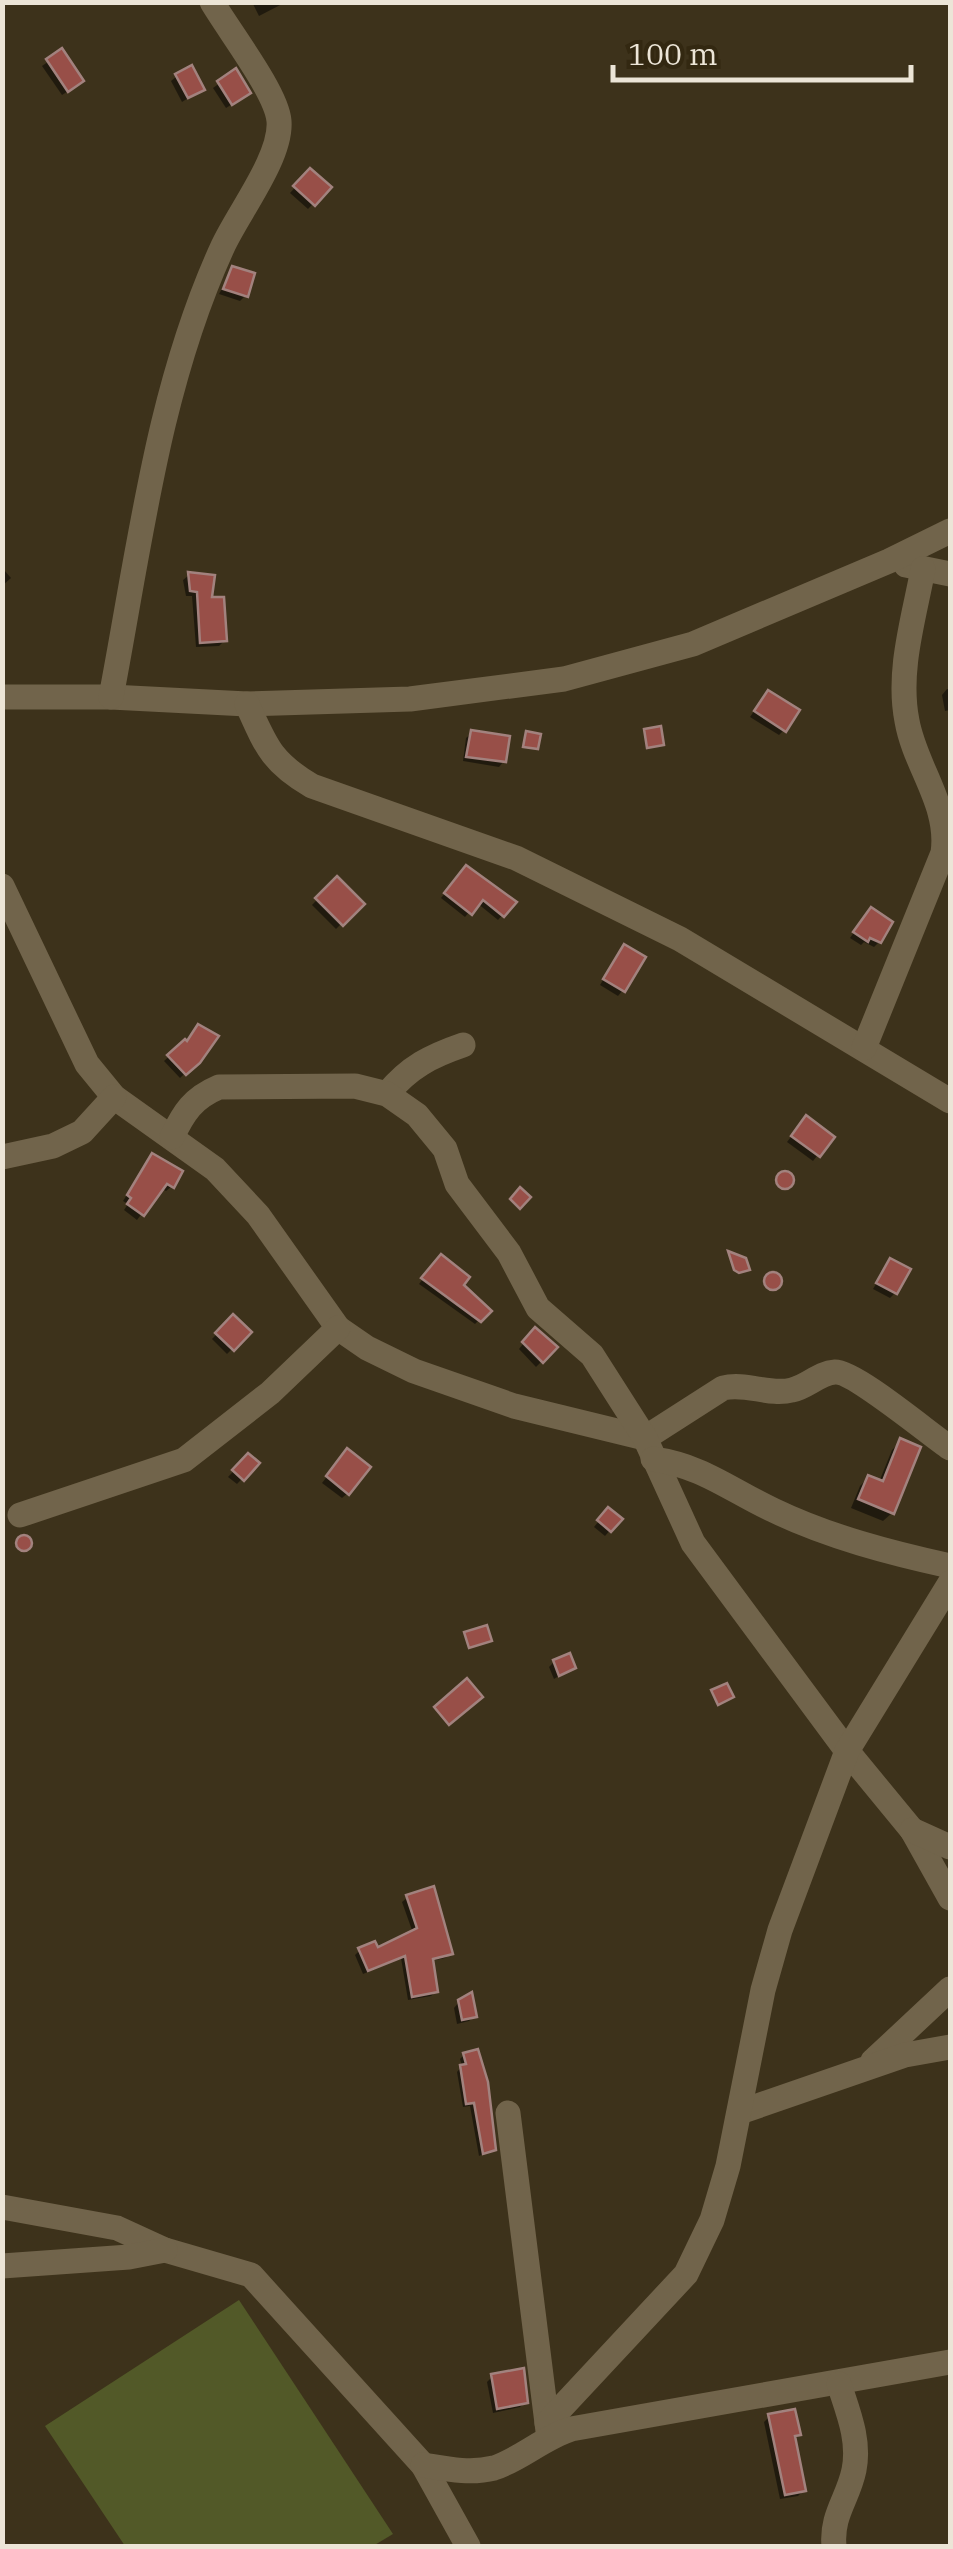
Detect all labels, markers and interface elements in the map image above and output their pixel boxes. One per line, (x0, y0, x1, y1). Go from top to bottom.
scale bar (613, 20, 910, 82)
text: 100 m (628, 34, 718, 73)

